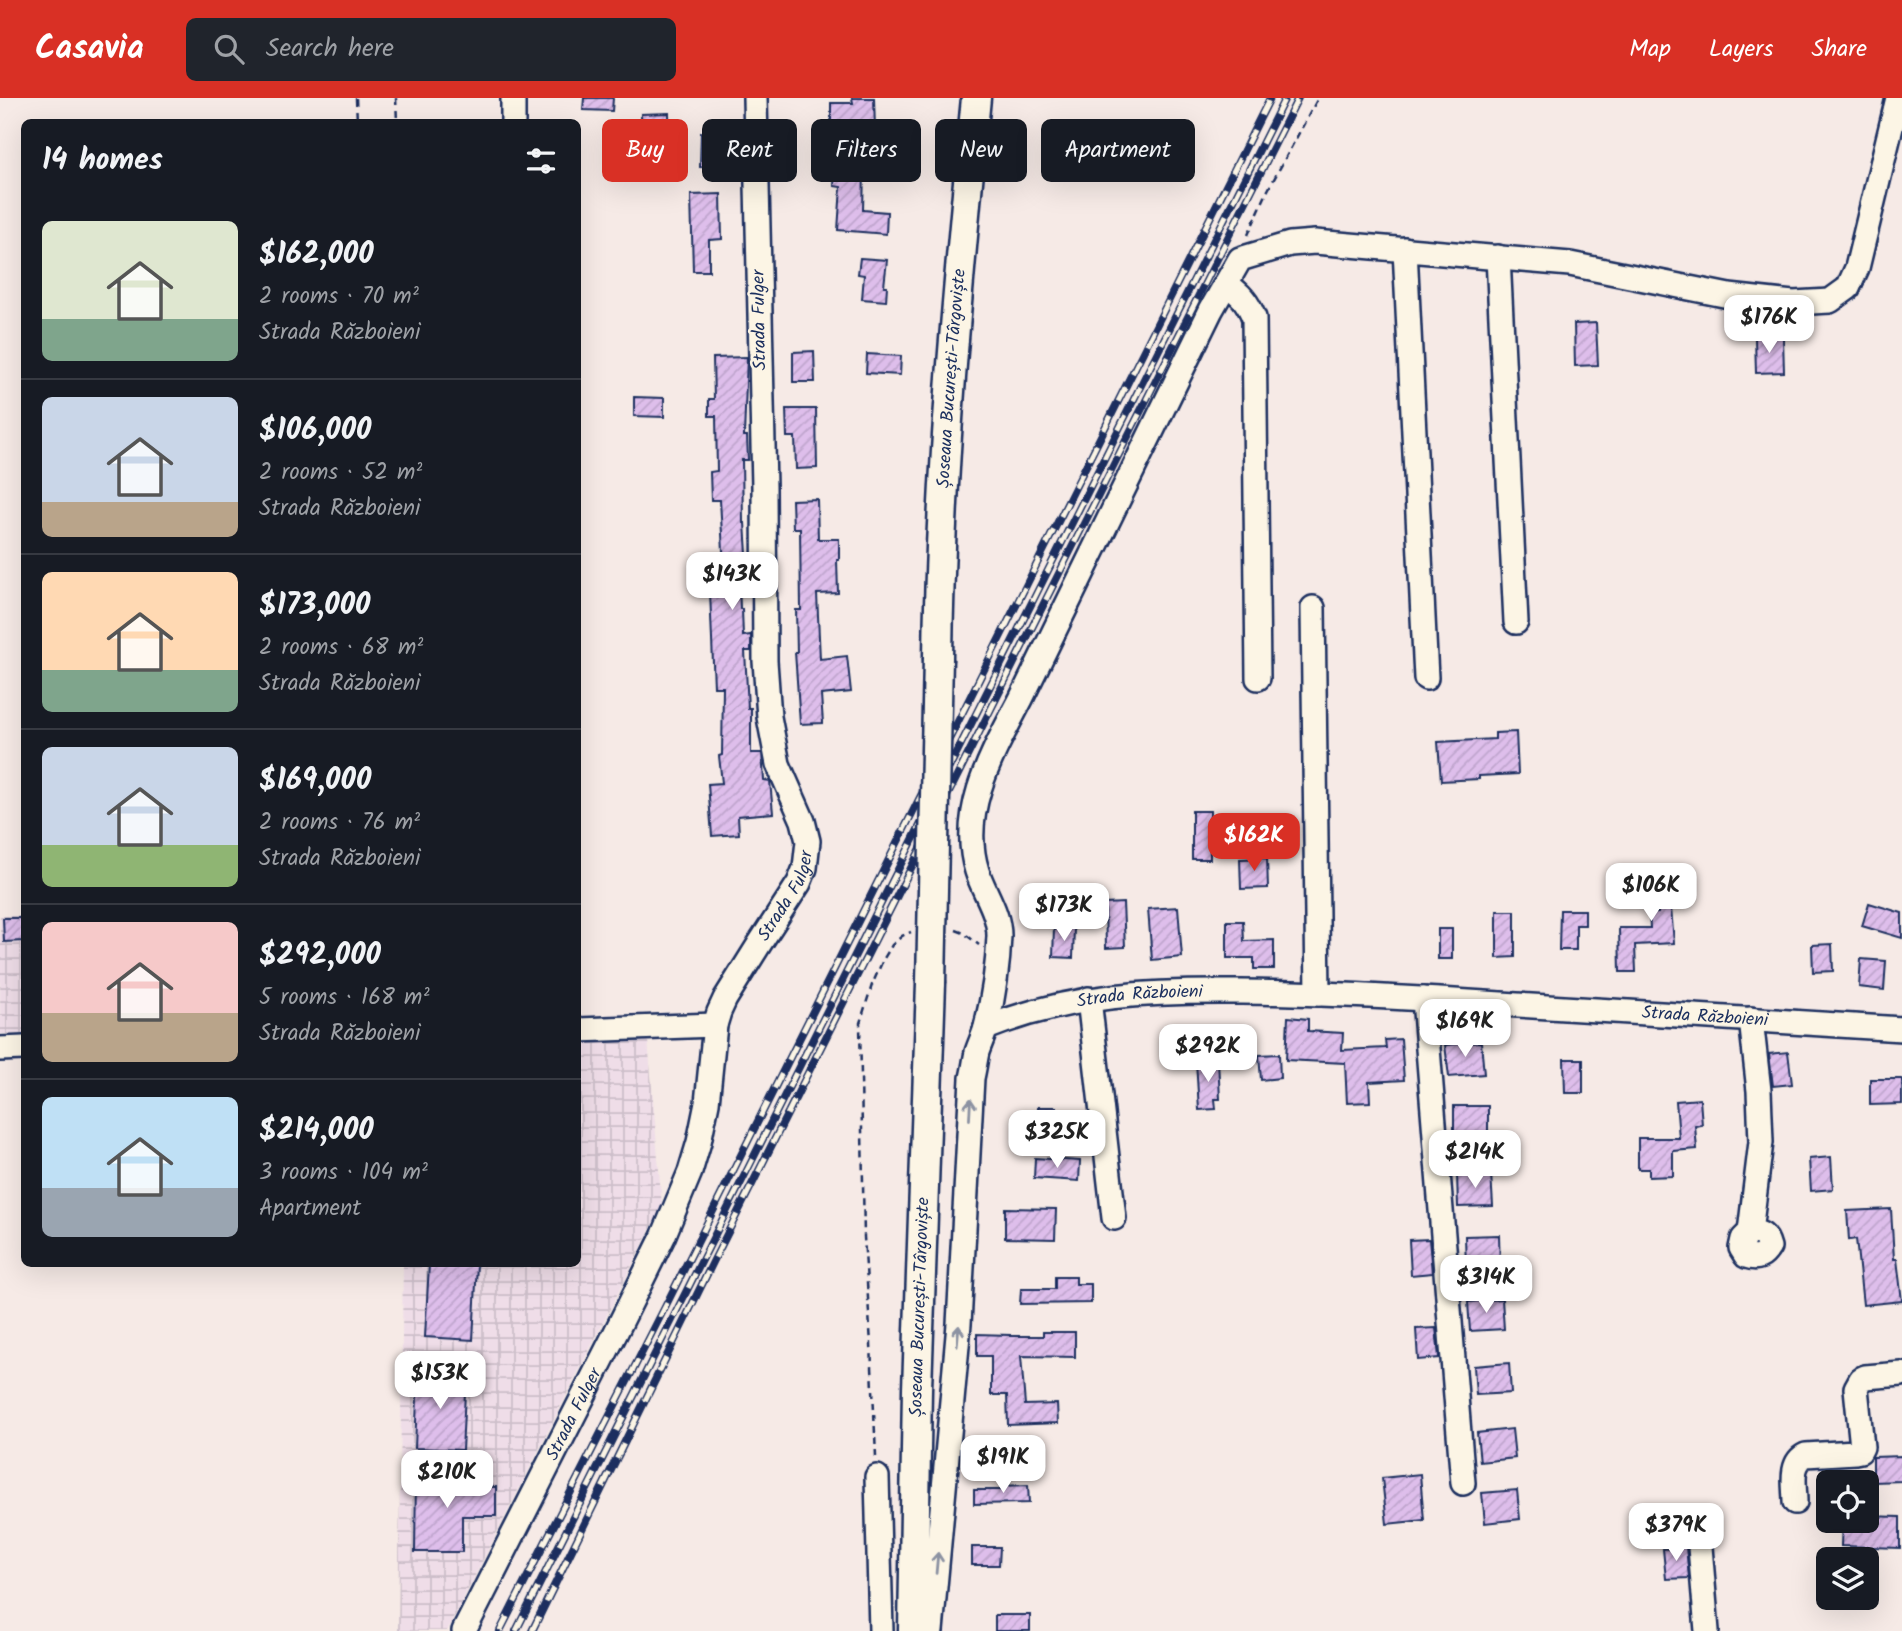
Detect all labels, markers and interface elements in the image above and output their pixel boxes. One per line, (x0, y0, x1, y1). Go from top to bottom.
search box (186, 18, 676, 81)
text: Casavia (35, 23, 144, 76)
text: Search here (266, 28, 394, 70)
icon: search (210, 30, 248, 68)
text: Map (1629, 30, 1671, 69)
text: Layers (1709, 30, 1773, 69)
text: Share (1811, 30, 1867, 69)
chip: Buy (602, 119, 688, 182)
chip: Rent (702, 119, 797, 182)
chip: Filters (811, 119, 921, 182)
chip: New (935, 119, 1027, 182)
chip: Apartment (1041, 119, 1195, 182)
text: 14 homes (42, 137, 163, 185)
icon: filters (522, 142, 560, 180)
text: $162,000 (259, 231, 374, 279)
icon: home (98, 249, 182, 333)
street label: Șoseaua București-Târgoviște (929, 267, 974, 489)
street label: Strada Fulger (745, 268, 775, 371)
text: 2 rooms · 70 m² (259, 279, 419, 315)
pin: $176K (1720, 296, 1818, 355)
text: $176K (1740, 300, 1798, 336)
text: Strada Războieni (259, 315, 420, 351)
text: $106,000 (259, 407, 372, 455)
icon: home (98, 425, 182, 509)
text: 2 rooms · 52 m² (259, 455, 422, 491)
text: Strada Războieni (259, 491, 420, 527)
pin: $143K (683, 552, 781, 612)
text: $143K (702, 557, 762, 593)
text: $173,000 (259, 582, 370, 630)
icon: home (98, 600, 182, 684)
text: 2 rooms · 68 m² (259, 630, 423, 666)
text: Strada Războieni (259, 666, 420, 702)
text: $169,000 (259, 757, 371, 805)
icon: home (98, 775, 182, 859)
text: 2 rooms · 76 m² (259, 805, 420, 841)
pin: $162K (1205, 814, 1303, 873)
text: $162K (1224, 818, 1284, 854)
text: Strada Războieni (259, 841, 420, 877)
street label: Strada Fulger (750, 848, 821, 947)
pin: $106K (1602, 864, 1700, 923)
text: $106K (1622, 868, 1680, 904)
pin: $173K (1015, 884, 1113, 943)
text: $173K (1035, 888, 1093, 924)
text: $292,000 (259, 932, 381, 980)
icon: home (98, 950, 182, 1034)
street label: Strada Războieni (1075, 977, 1204, 1016)
text: 5 rooms · 168 m² (259, 980, 430, 1016)
street label: Strada Războieni (1641, 998, 1770, 1035)
pin: $169K (1416, 1000, 1514, 1059)
text: $169K (1436, 1004, 1494, 1040)
text: Strada Războieni (259, 1016, 420, 1052)
pin: $292K (1159, 1024, 1257, 1084)
text: $292K (1175, 1029, 1241, 1065)
one-way arrow (964, 1099, 977, 1121)
text: $214,000 (259, 1107, 374, 1155)
pin: $325K (1008, 1110, 1106, 1170)
text: $325K (1024, 1115, 1090, 1151)
icon: home (98, 1125, 182, 1209)
pin: $214K (1426, 1130, 1524, 1190)
text: $214K (1445, 1135, 1505, 1171)
text: 3 rooms · 104 m² (259, 1155, 428, 1191)
text: Apartment (259, 1191, 361, 1227)
street label: Șoseaua București-Târgoviște (902, 1197, 938, 1417)
pin: $314K (1437, 1256, 1535, 1315)
text: $314K (1456, 1260, 1516, 1296)
one-way arrow (952, 1326, 965, 1348)
pin: $153K (391, 1352, 489, 1411)
text: $153K (411, 1356, 469, 1392)
street label: Strada Fulger (538, 1362, 610, 1466)
pin: $191K (954, 1436, 1052, 1495)
text: $191K (977, 1440, 1030, 1476)
pin: $210K (398, 1450, 496, 1510)
text: $210K (417, 1455, 477, 1491)
map controls (1816, 1470, 1879, 1610)
button: locate (1816, 1470, 1879, 1533)
pin: $379K (1627, 1504, 1725, 1563)
text: $379K (1645, 1508, 1707, 1544)
button: layers (1816, 1547, 1879, 1610)
one-way arrow (931, 1552, 944, 1575)

